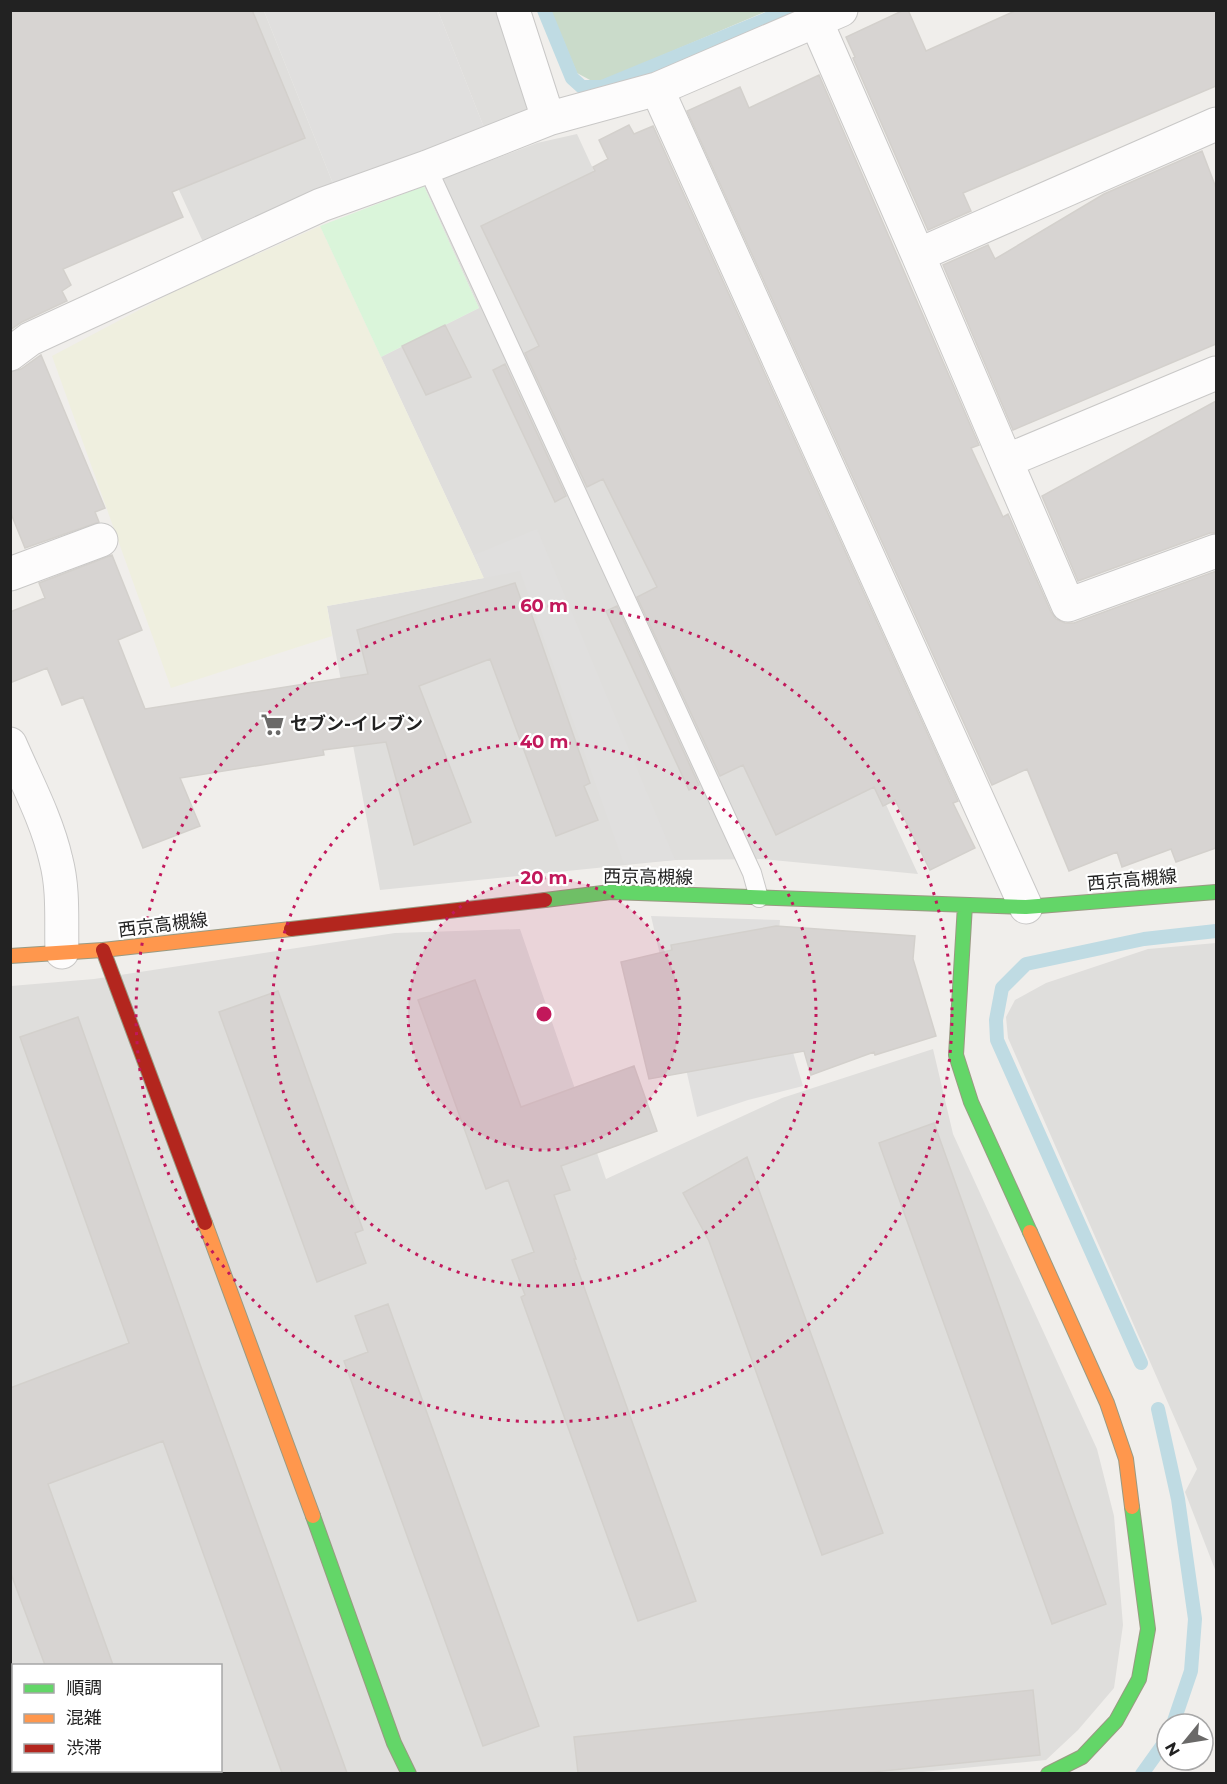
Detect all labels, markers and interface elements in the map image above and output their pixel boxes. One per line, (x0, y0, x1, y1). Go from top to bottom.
text: 60 m (520, 595, 568, 617)
supermarket icon: セブン-イレブン (259, 711, 285, 737)
place label: セブン-イレブン (290, 713, 423, 735)
text: 40 m (520, 731, 568, 753)
street label: 西京高槻線 (603, 865, 693, 889)
street label: 西京高槻線 (1086, 865, 1178, 895)
text: 20 m (521, 867, 567, 889)
street label: 西京高槻線 (117, 909, 209, 941)
centre of rings (534, 1004, 554, 1024)
legend (12, 1664, 222, 1772)
text: 順調 (66, 1677, 102, 1699)
text: 混雑 (66, 1707, 102, 1729)
north arrow (1155, 1712, 1215, 1772)
text: 渋滞 (66, 1737, 102, 1759)
text: N (1161, 1739, 1184, 1760)

